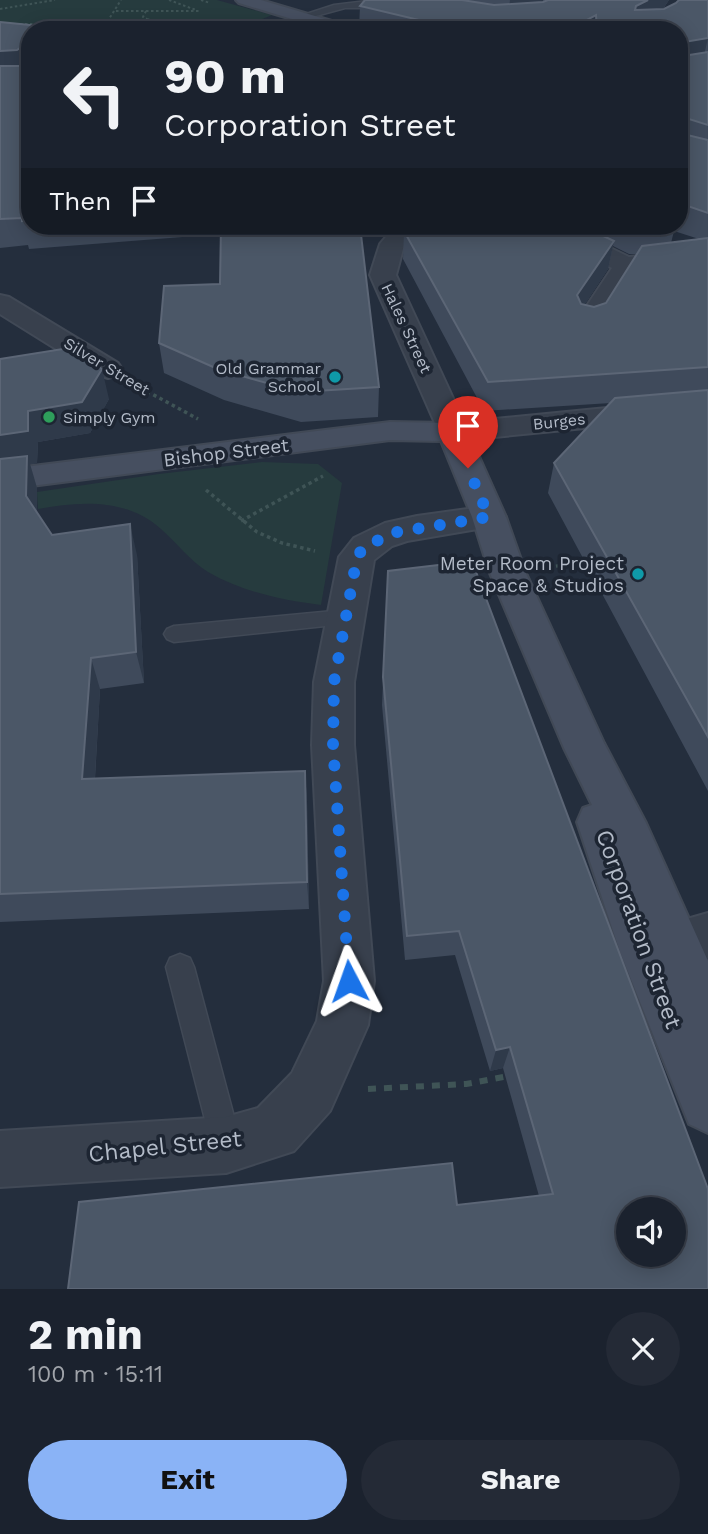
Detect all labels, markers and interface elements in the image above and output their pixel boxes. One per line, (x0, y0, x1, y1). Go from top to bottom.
text: 90 m (164, 47, 286, 105)
icon: left (49, 49, 140, 140)
text: Corporation Street (164, 106, 456, 144)
icon: arrive (125, 182, 163, 220)
text: Then (49, 186, 111, 216)
street label: Hales Street (377, 280, 436, 376)
street label: Silver Street (61, 333, 153, 400)
place label: Old Grammar School (216, 359, 321, 396)
marker: Old Grammar School (327, 369, 343, 385)
pin (438, 396, 498, 468)
icon: arrive (449, 407, 487, 445)
place label: Simply Gym (63, 408, 156, 427)
marker: Simply Gym (41, 409, 57, 425)
street label: Burges (532, 409, 586, 434)
street label: Bishop Street (162, 433, 290, 472)
place label: Meter Room Project Space & Studios (440, 552, 624, 597)
marker: Meter Room Project Space & Studios (630, 566, 646, 582)
street label: Corporation Street (590, 826, 687, 1033)
position arrow (312, 944, 386, 1018)
street label: Chapel Street (87, 1125, 243, 1168)
map controls (616, 1197, 686, 1267)
button: sound (616, 1197, 686, 1267)
text: 2 min (28, 1310, 143, 1359)
button: close (606, 1312, 680, 1386)
text: 100 m · 15:11 (28, 1361, 163, 1388)
button: Exit (28, 1440, 347, 1520)
button: Share (361, 1440, 680, 1520)

